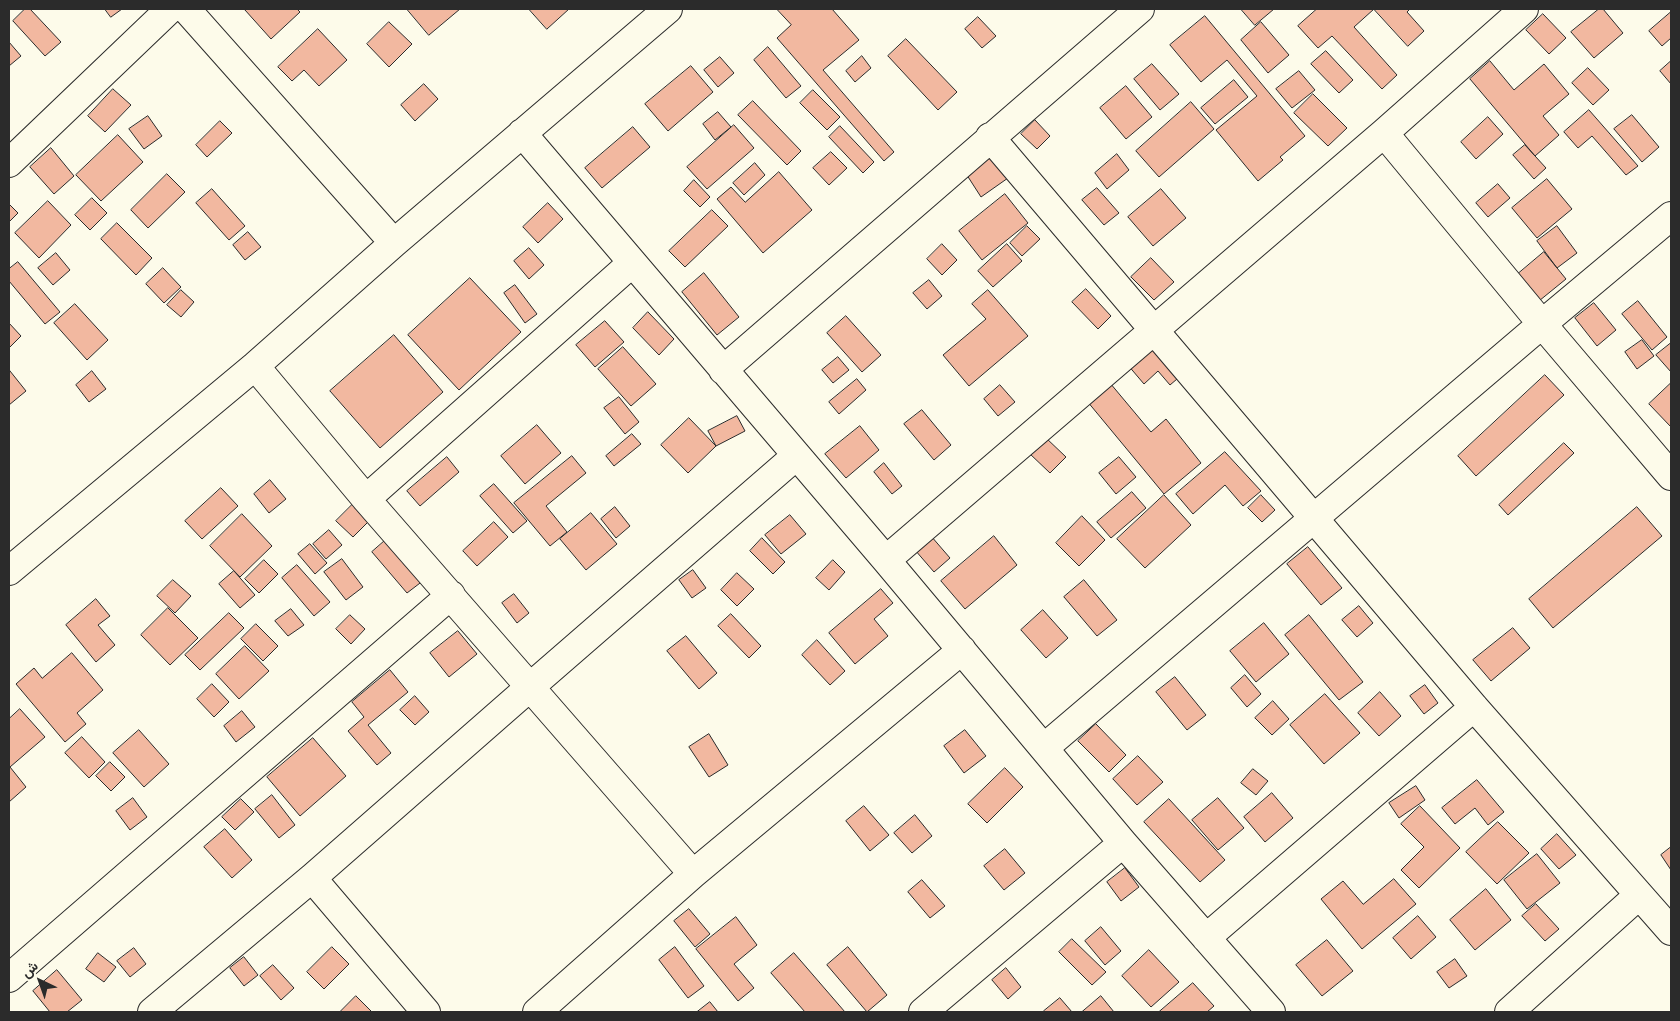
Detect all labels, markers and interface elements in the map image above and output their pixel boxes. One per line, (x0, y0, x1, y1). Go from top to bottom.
north arrow (15, 956, 65, 1006)
text: ش (18, 958, 42, 981)

